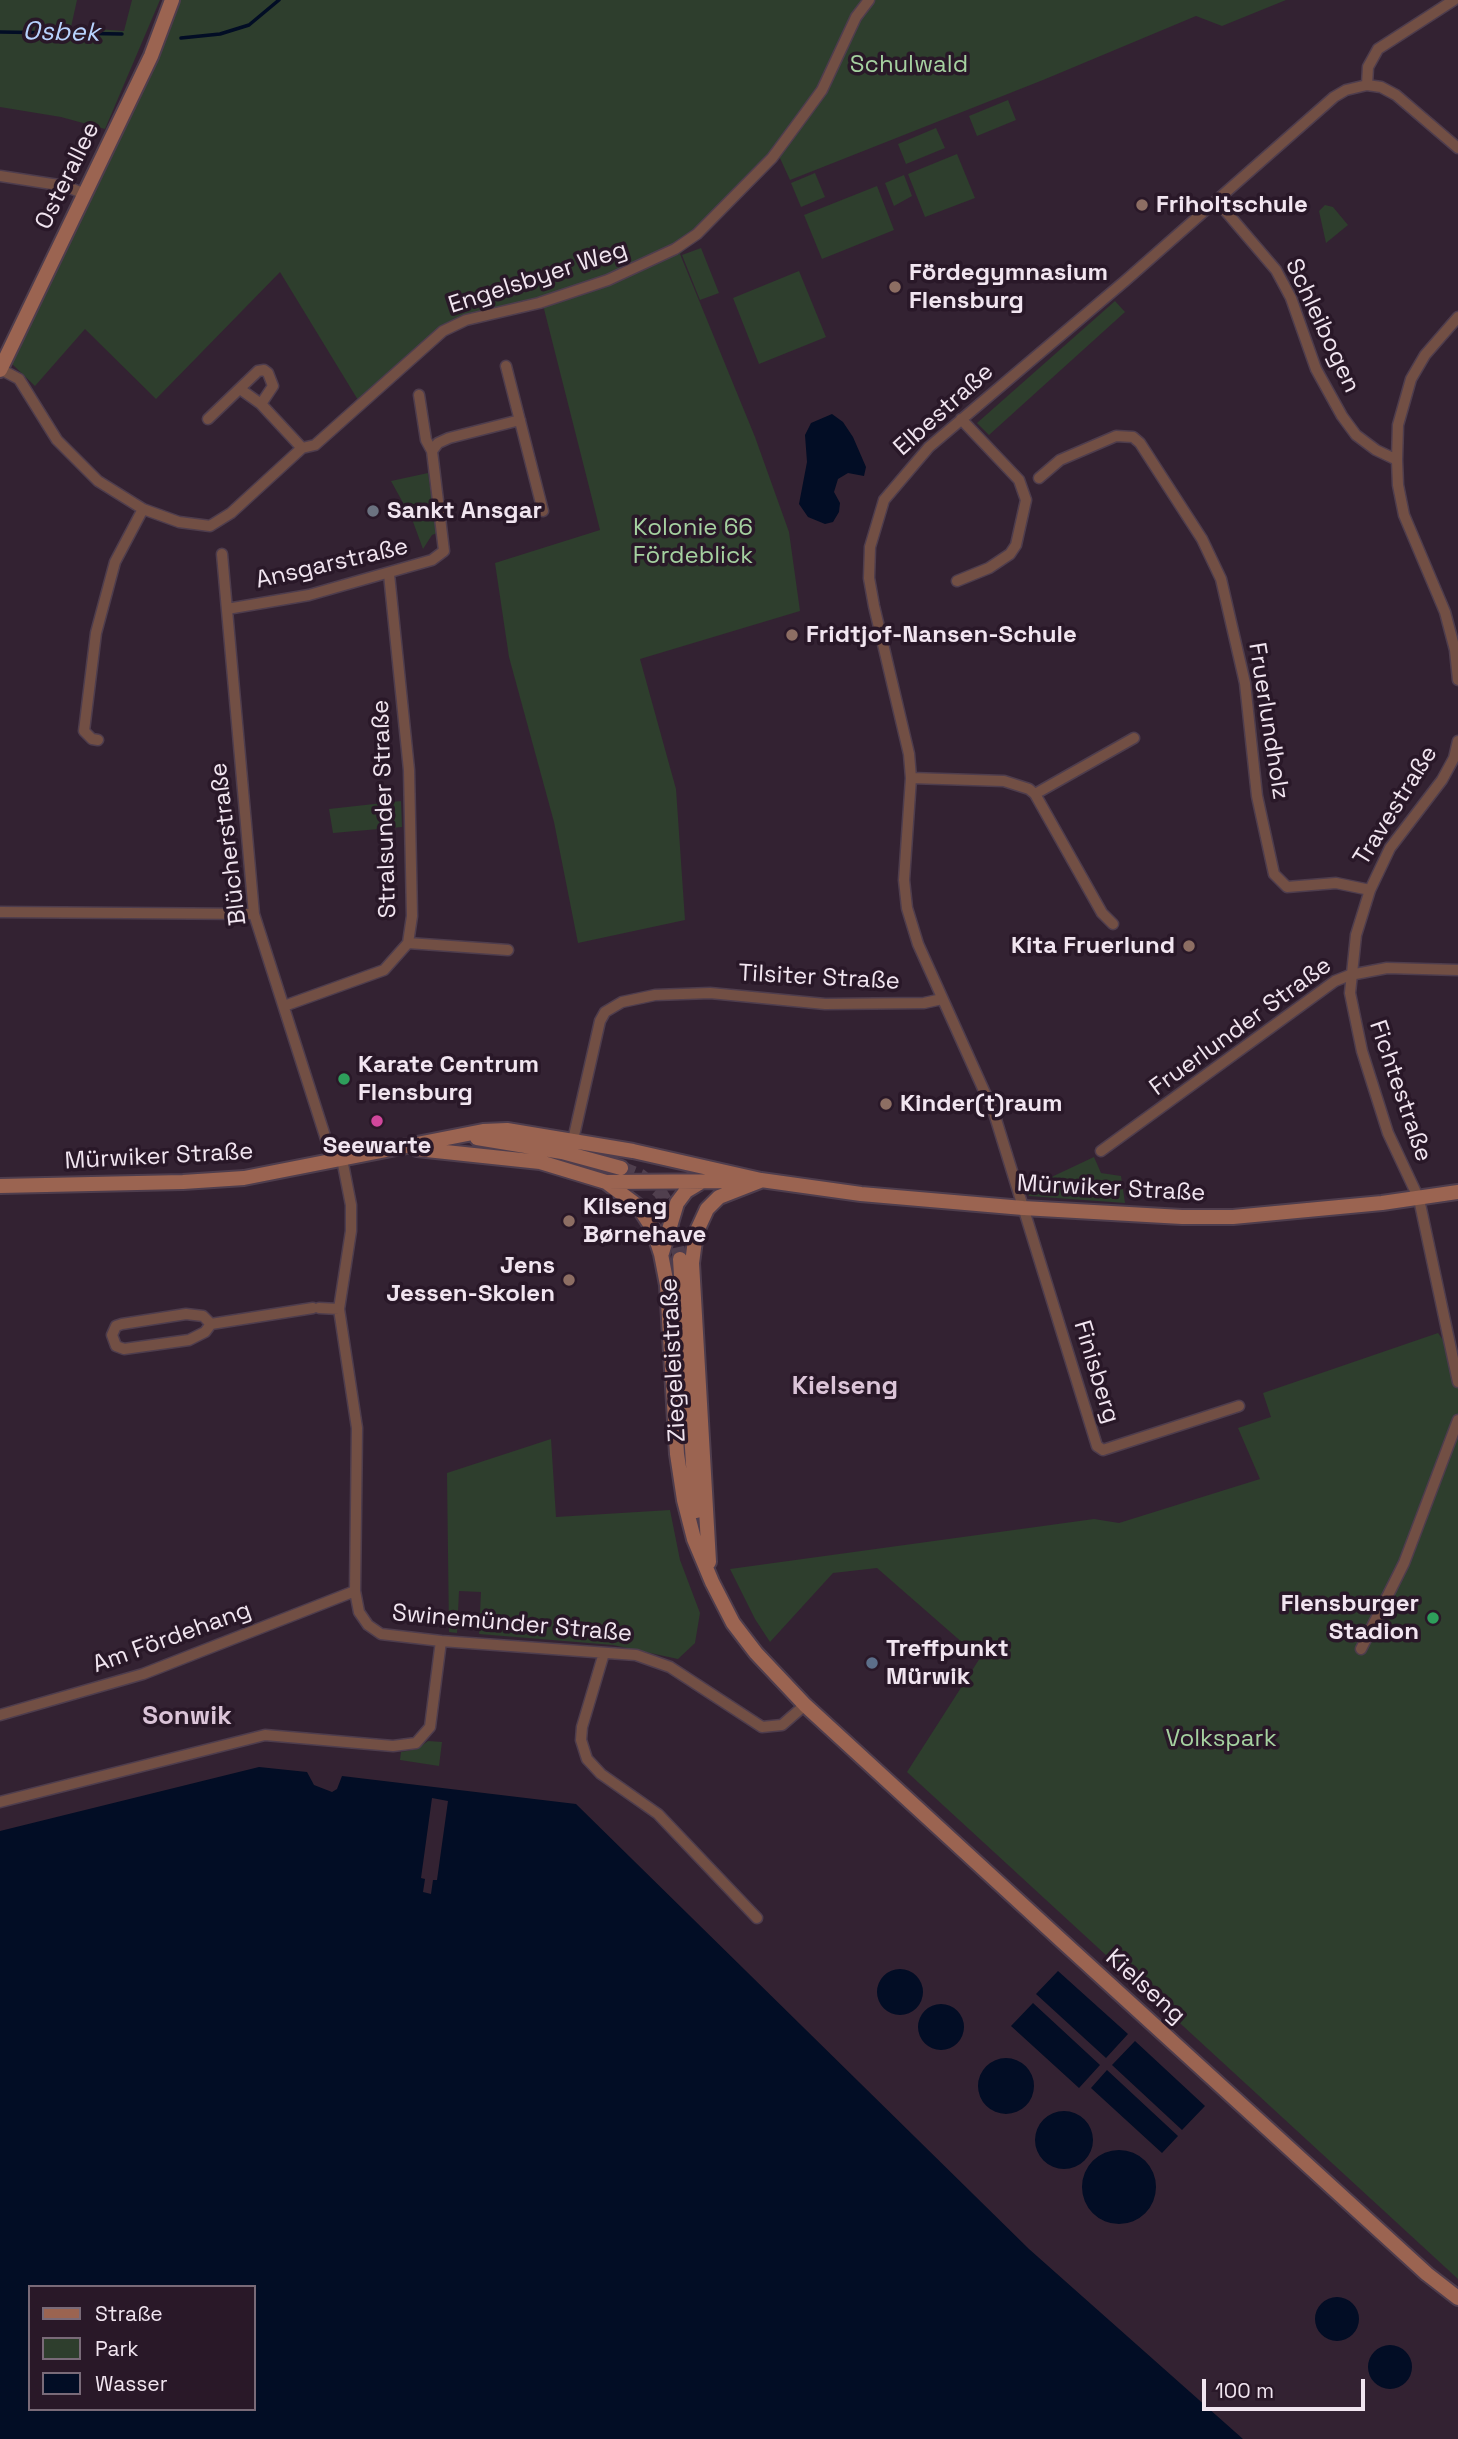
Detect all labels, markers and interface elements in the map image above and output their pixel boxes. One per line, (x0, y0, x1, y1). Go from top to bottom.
water label: Osbek (22, 17, 100, 49)
park label: Schulwald (850, 51, 968, 79)
street label: Osterallee (30, 118, 106, 234)
place label: Friholtschule (1156, 191, 1308, 219)
marker: Friholtschule (1134, 197, 1150, 213)
street label: Engelsbyer Weg (445, 236, 631, 320)
street label: Schleibogen (1278, 254, 1366, 398)
place label: Fördegymnasium Flensburg (909, 259, 1108, 315)
marker: Fördegymnasium Flensburg (887, 279, 903, 295)
street label: Elbestraße (888, 358, 1000, 462)
place label: Sankt Ansgar (387, 497, 542, 525)
marker: Sankt Ansgar (365, 503, 381, 519)
park label: Kolonie 66 Fördeblick (633, 514, 753, 570)
street label: Ansgarstraße (253, 532, 411, 596)
place label: Fridtjof-Nansen-Schule (806, 621, 1077, 649)
marker: Fridtjof-Nansen-Schule (784, 627, 800, 643)
street label: Fruerlundholz (1241, 640, 1295, 802)
street label: Stralsunder Straße (367, 699, 403, 919)
street label: Travestraße (1348, 741, 1444, 871)
street label: Blücherstraße (205, 761, 253, 927)
place label: Kita Fruerlund (1011, 932, 1175, 960)
marker: Kita Fruerlund (1181, 938, 1197, 954)
street label: Fruerlunder Straße (1145, 951, 1337, 1103)
street label: Tilsiter Straße (738, 959, 900, 997)
street label: Fichtestraße (1362, 1017, 1438, 1165)
place label: Karate Centrum Flensburg (358, 1051, 539, 1107)
marker: Karate Centrum Flensburg (336, 1071, 352, 1087)
place label: Kinder(t)raum (900, 1090, 1063, 1118)
marker: Kinder(t)raum (878, 1096, 894, 1112)
marker: Seewarte (369, 1113, 385, 1129)
place label: Seewarte (323, 1132, 431, 1160)
street label: Mürwiker Straße (64, 1138, 254, 1176)
street label: Mürwiker Straße (1016, 1170, 1206, 1208)
place label: Kilseng Børnehave (583, 1193, 706, 1249)
marker: Kilseng Børnehave (561, 1213, 577, 1229)
place label: Jens Jessen-Skolen (386, 1252, 555, 1308)
marker: Jens Jessen-Skolen (561, 1272, 577, 1288)
street label: Ziegeleistraße (655, 1277, 693, 1443)
street label: Finisberg (1067, 1317, 1125, 1427)
district label: Kielseng (792, 1371, 898, 1403)
place label: Flensburger Stadion (1281, 1590, 1419, 1646)
street label: Am Fördehang (89, 1596, 255, 1680)
street label: Swinemünder Straße (391, 1599, 633, 1649)
marker: Flensburger Stadion (1425, 1610, 1441, 1626)
place label: Treffpunkt Mürwik (886, 1635, 1009, 1691)
marker: Treffpunkt Mürwik (864, 1655, 880, 1671)
district label: Sonwik (142, 1701, 232, 1733)
park label: Volkspark (1165, 1725, 1277, 1753)
street label: Kielseng (1099, 1944, 1191, 2030)
legend (28, 2285, 256, 2411)
text: Straße (95, 2300, 163, 2327)
text: Park (95, 2335, 139, 2362)
scale bar (1206, 2366, 1369, 2410)
text: Wasser (95, 2370, 168, 2397)
text: 100 m (1215, 2377, 1274, 2404)

